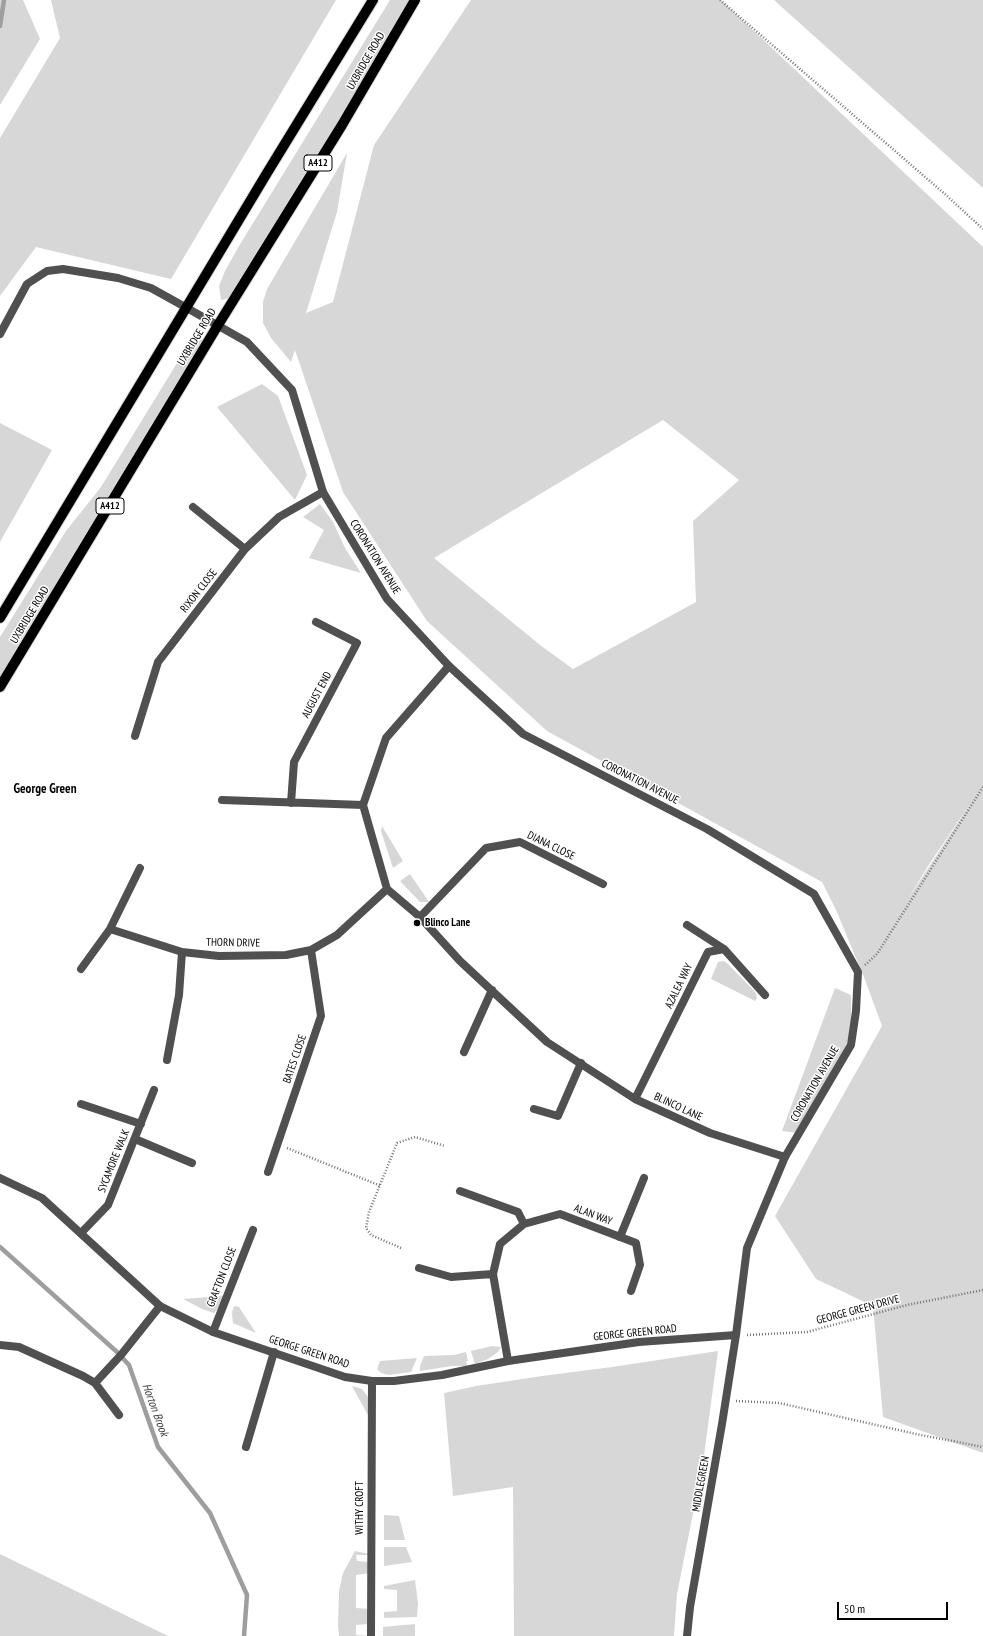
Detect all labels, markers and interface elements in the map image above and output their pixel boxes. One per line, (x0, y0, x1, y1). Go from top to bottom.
street label: UXBRIDGE ROAD (344, 30, 388, 92)
road number: A412 (304, 155, 332, 171)
street label: UXBRIDGE ROAD (175, 306, 219, 368)
road number: A412 (96, 498, 124, 514)
street label: CORONATION AVENUE (347, 517, 403, 597)
street label: RIXON CLOSE (178, 567, 220, 615)
street label: UXBRIDGE ROAD (8, 584, 52, 646)
street label: AUGUST END (299, 670, 335, 720)
street label: CORONATION AVENUE (599, 757, 681, 807)
district label: George Green (14, 781, 76, 797)
street label: DIANA CLOSE (525, 829, 577, 863)
place label: Blinco Lane (425, 916, 470, 930)
marker: Blinco Lane (412, 918, 422, 928)
street label: THORN DRIVE (206, 936, 260, 950)
street label: AZALEA WAY (662, 961, 696, 1011)
street label: BATES CLOSE (280, 1033, 310, 1085)
street label: CORONATION AVENUE (788, 1044, 842, 1124)
street label: BLINCO LANE (652, 1090, 704, 1124)
street label: SYCAMORE WALK (95, 1127, 133, 1195)
street label: ALAN WAY (572, 1202, 614, 1228)
street label: GRAFTON CLOSE (204, 1245, 240, 1309)
street label: GEORGE GREEN DRIVE (815, 1293, 901, 1327)
street label: GEORGE GREEN ROAD (593, 1322, 677, 1344)
street label: GEORGE GREEN ROAD (267, 1333, 351, 1371)
water label: Horton Brook (139, 1382, 171, 1438)
street label: MIDDLEGREEN (690, 1455, 712, 1513)
street label: WITHY CROFT (353, 1481, 367, 1535)
scale bar (839, 1594, 950, 1620)
text: 50 m (844, 1601, 865, 1616)

